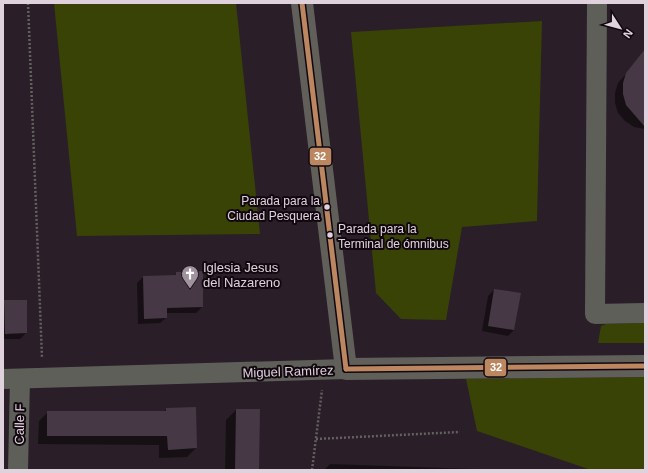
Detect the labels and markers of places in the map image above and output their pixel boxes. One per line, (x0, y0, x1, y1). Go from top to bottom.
place label: Parada para la Ciudad Pesquera (227, 194, 320, 223)
marker: Parada para la Ciudad Pesquera (322, 202, 332, 212)
place label: Parada para la Terminal de ómnibus (338, 222, 449, 251)
marker: Parada para la Terminal de ómnibus (325, 230, 335, 240)
place label: Iglesia Jesus del Nazareno (203, 260, 280, 290)
church icon: Iglesia Jesus del Nazareno (180, 264, 200, 289)

